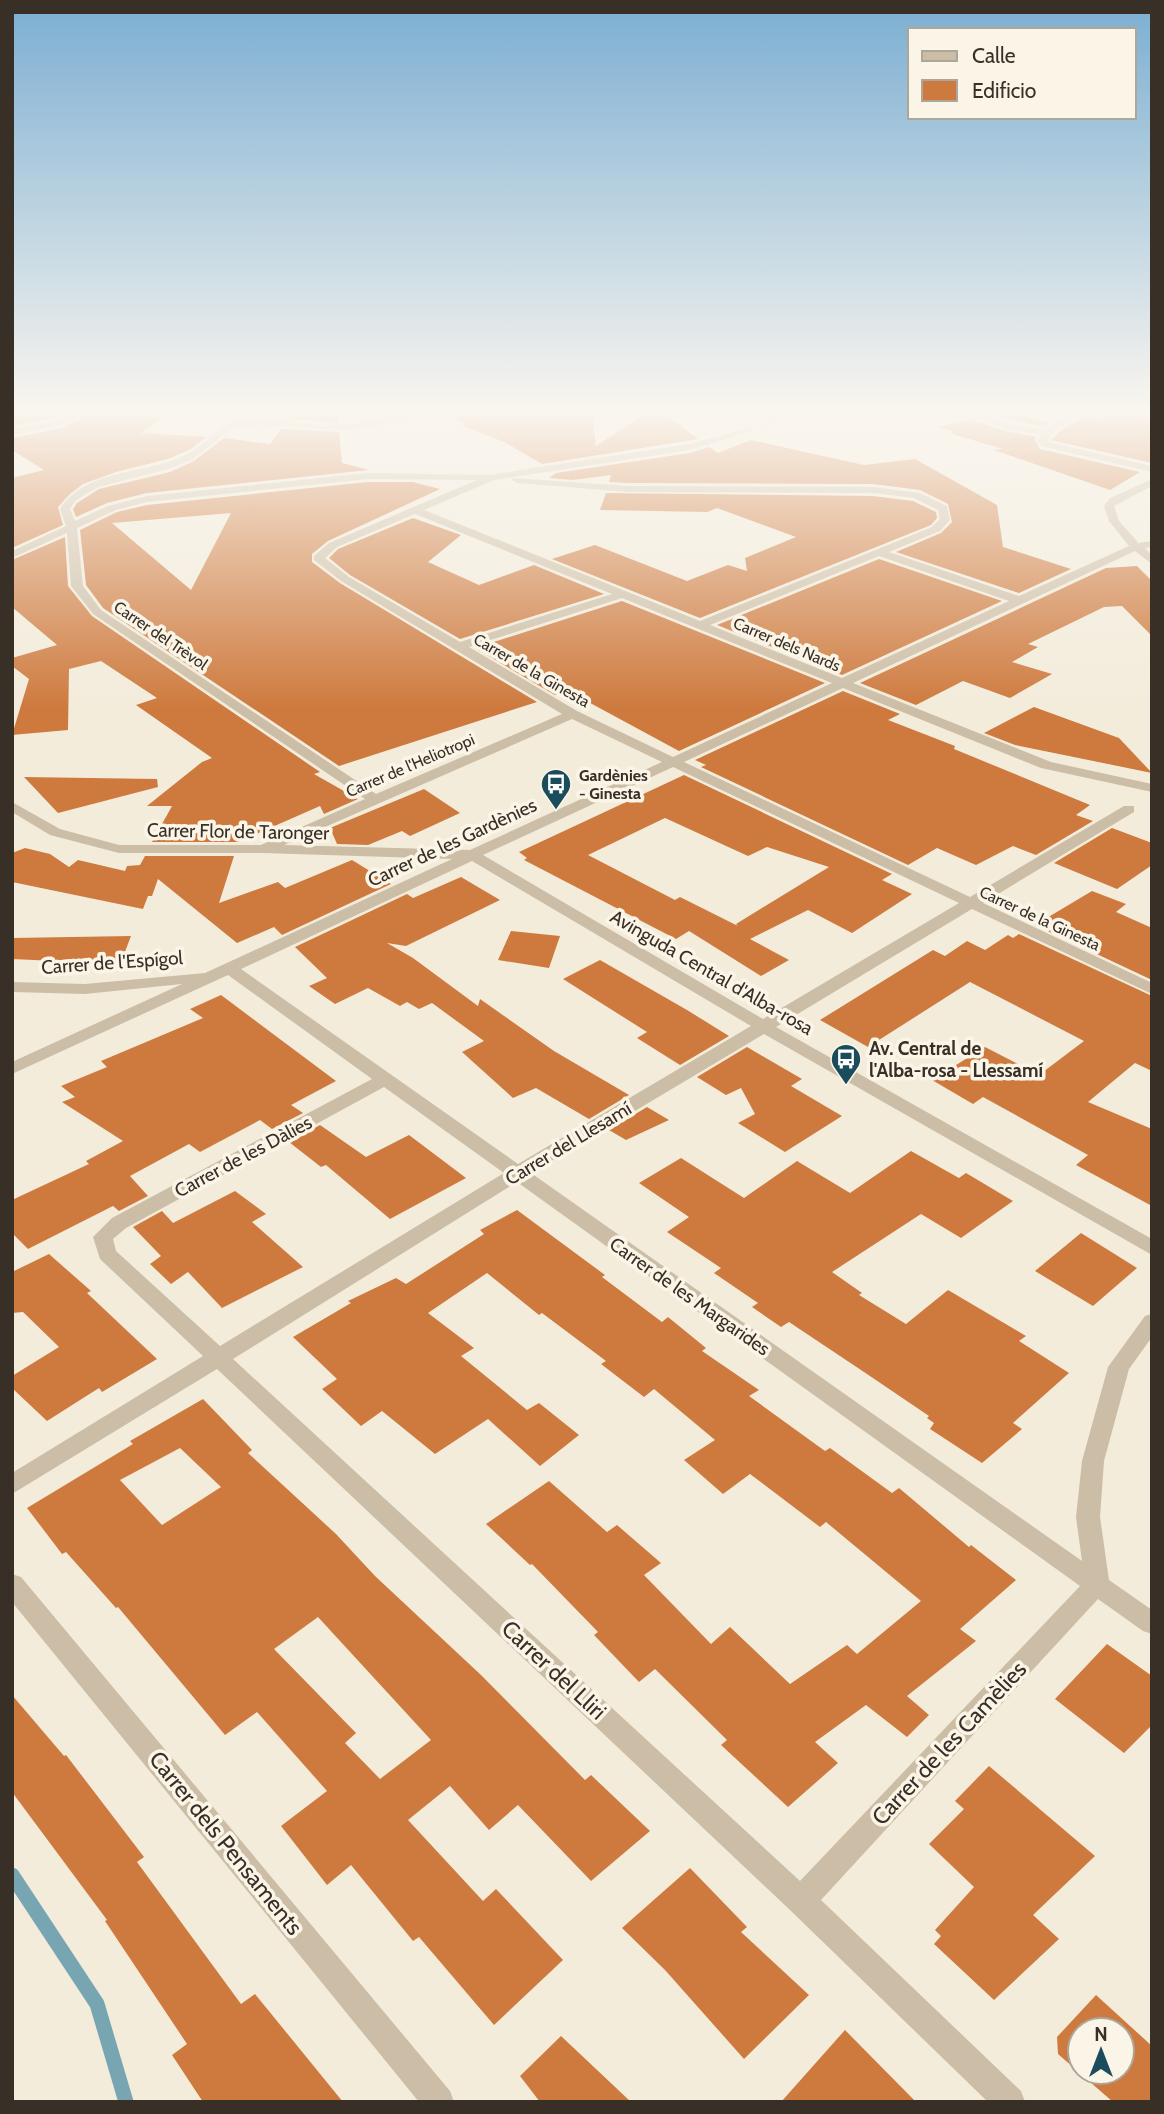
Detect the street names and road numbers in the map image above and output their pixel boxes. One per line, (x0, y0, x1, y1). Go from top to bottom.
street label: Carrer del Trèvol (110, 597, 211, 674)
street label: Carrer dels Nards (730, 613, 844, 676)
street label: Carrer de la Ginesta (470, 629, 593, 712)
street label: Carrer de l'Heliotropi (343, 730, 477, 801)
street label: Carrer de les Gardènies (364, 793, 540, 892)
street label: Carrer Flor de Taronger (147, 818, 329, 845)
street label: Carrer de la Ginesta (976, 882, 1103, 955)
street label: Avinguda Central d'Alba-rosa (606, 905, 817, 1040)
street label: Carrer de l'Espígol (40, 946, 184, 979)
street label: Carrer del Llesamí (501, 1097, 635, 1190)
street label: Carrer de les Dàlies (171, 1110, 316, 1202)
street label: Carrer de les Margarides (605, 1232, 774, 1361)
street label: Carrer del Lliri (496, 1614, 612, 1726)
street label: Carrer de les Camèlies (866, 1655, 1032, 1831)
street label: Carrer dels Pensaments (143, 1745, 309, 1941)

